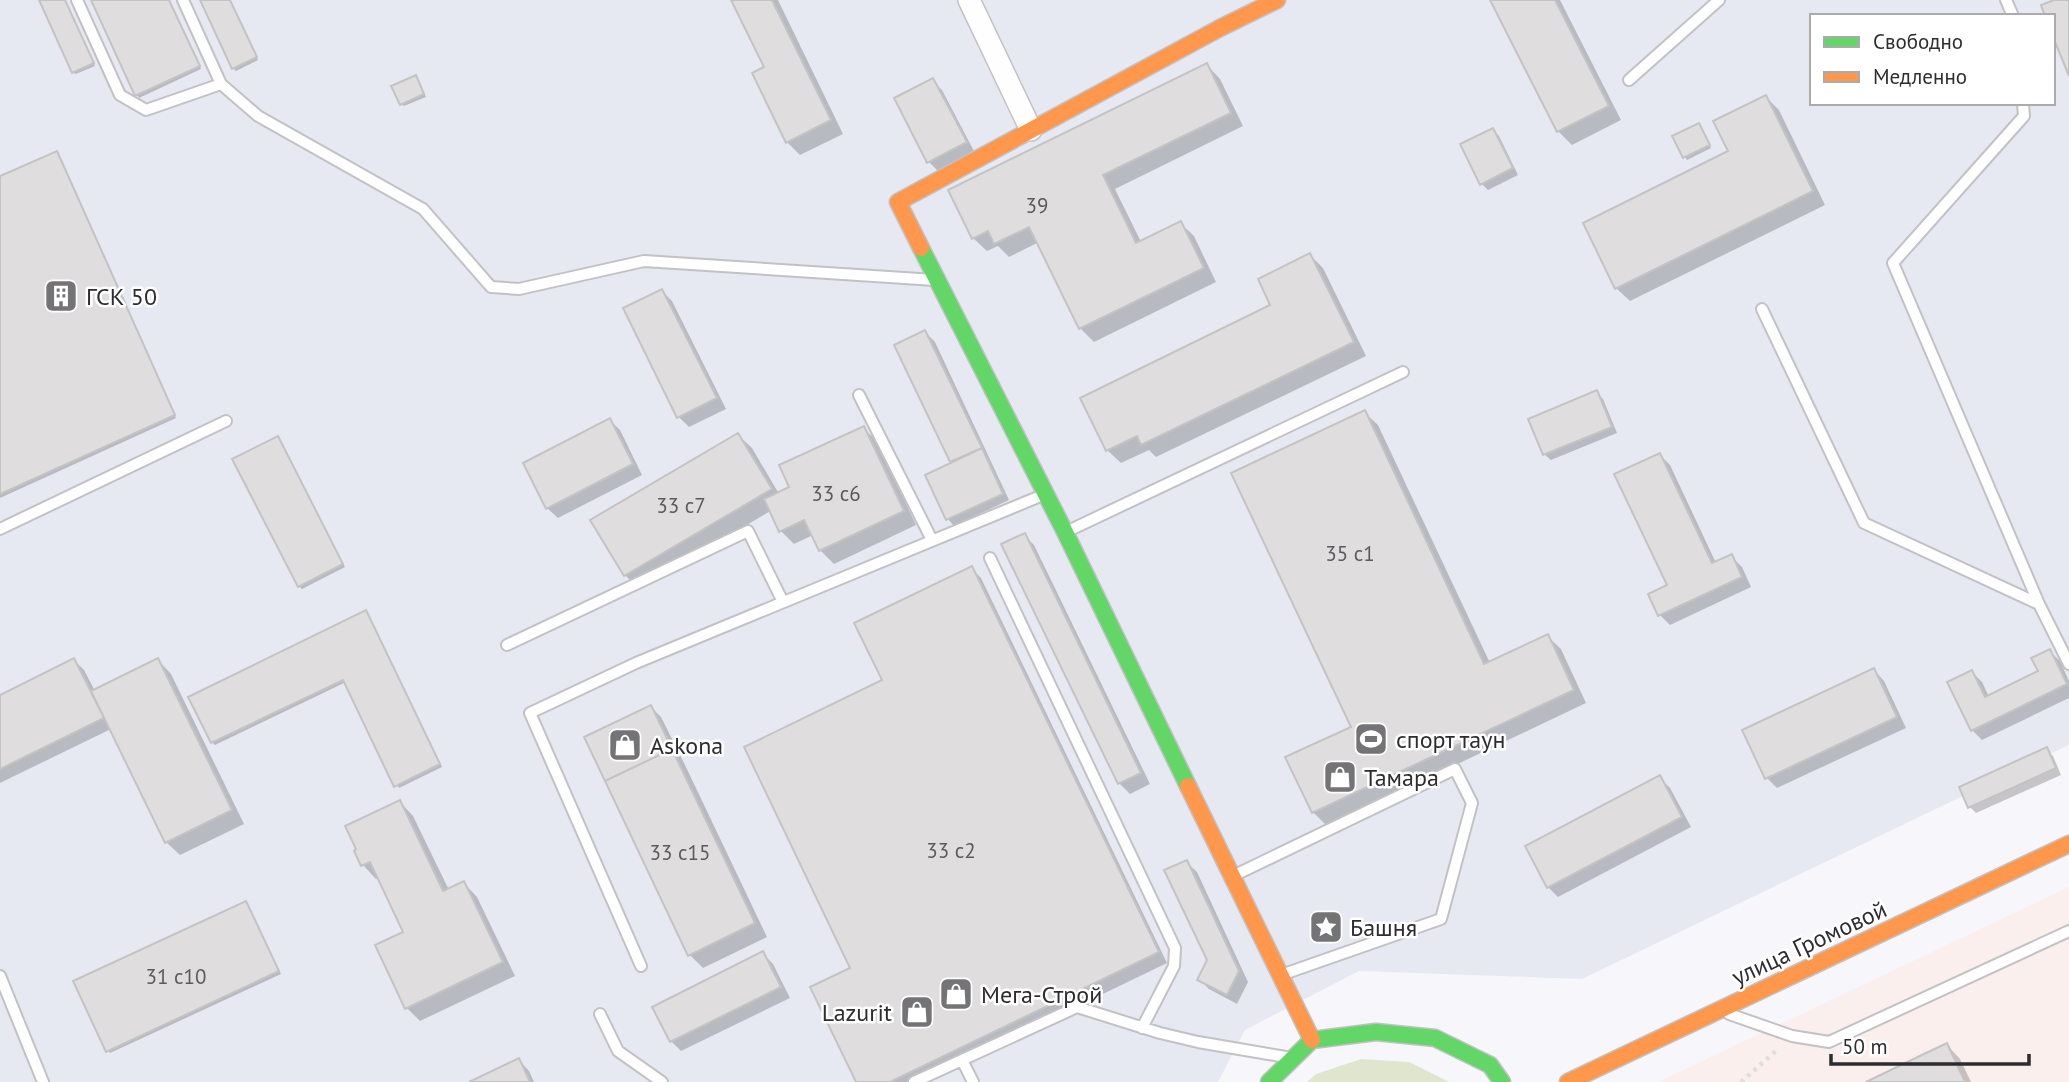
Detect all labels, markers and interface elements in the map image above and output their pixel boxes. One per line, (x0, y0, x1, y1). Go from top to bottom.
legend (1810, 14, 2055, 105)
text: Свободно (1873, 28, 1963, 55)
text: Медленно (1873, 63, 1967, 90)
house number: 39 (1026, 192, 1048, 219)
building icon: ГСК 50 (42, 277, 80, 315)
place label: ГСК 50 (86, 281, 157, 312)
house number: 33 с6 (811, 480, 861, 507)
house number: 33 с7 (656, 492, 706, 519)
house number: 35 с1 (1325, 540, 1375, 567)
sports icon: спорт таун (1352, 720, 1390, 758)
place label: спорт таун (1396, 724, 1505, 755)
shop icon: Askona (606, 726, 644, 764)
place label: Askona (650, 730, 723, 761)
shop icon: Тамара (1321, 758, 1359, 796)
place label: Тамара (1364, 762, 1439, 793)
house number: 33 с2 (926, 837, 976, 864)
house number: 33 с15 (650, 839, 710, 866)
street label: улица Громовой (1727, 894, 1891, 992)
place icon: Башня (1307, 908, 1345, 946)
place label: Башня (1350, 912, 1417, 943)
house number: 31 с10 (146, 963, 206, 990)
shop icon: Мега-Строй (937, 975, 975, 1013)
place label: Мега-Строй (981, 979, 1102, 1010)
shop icon: Lazurit (898, 993, 936, 1031)
place label: Lazurit (822, 997, 892, 1028)
scale bar (1831, 1023, 2029, 1066)
text: 50 m (1842, 1033, 1888, 1060)

